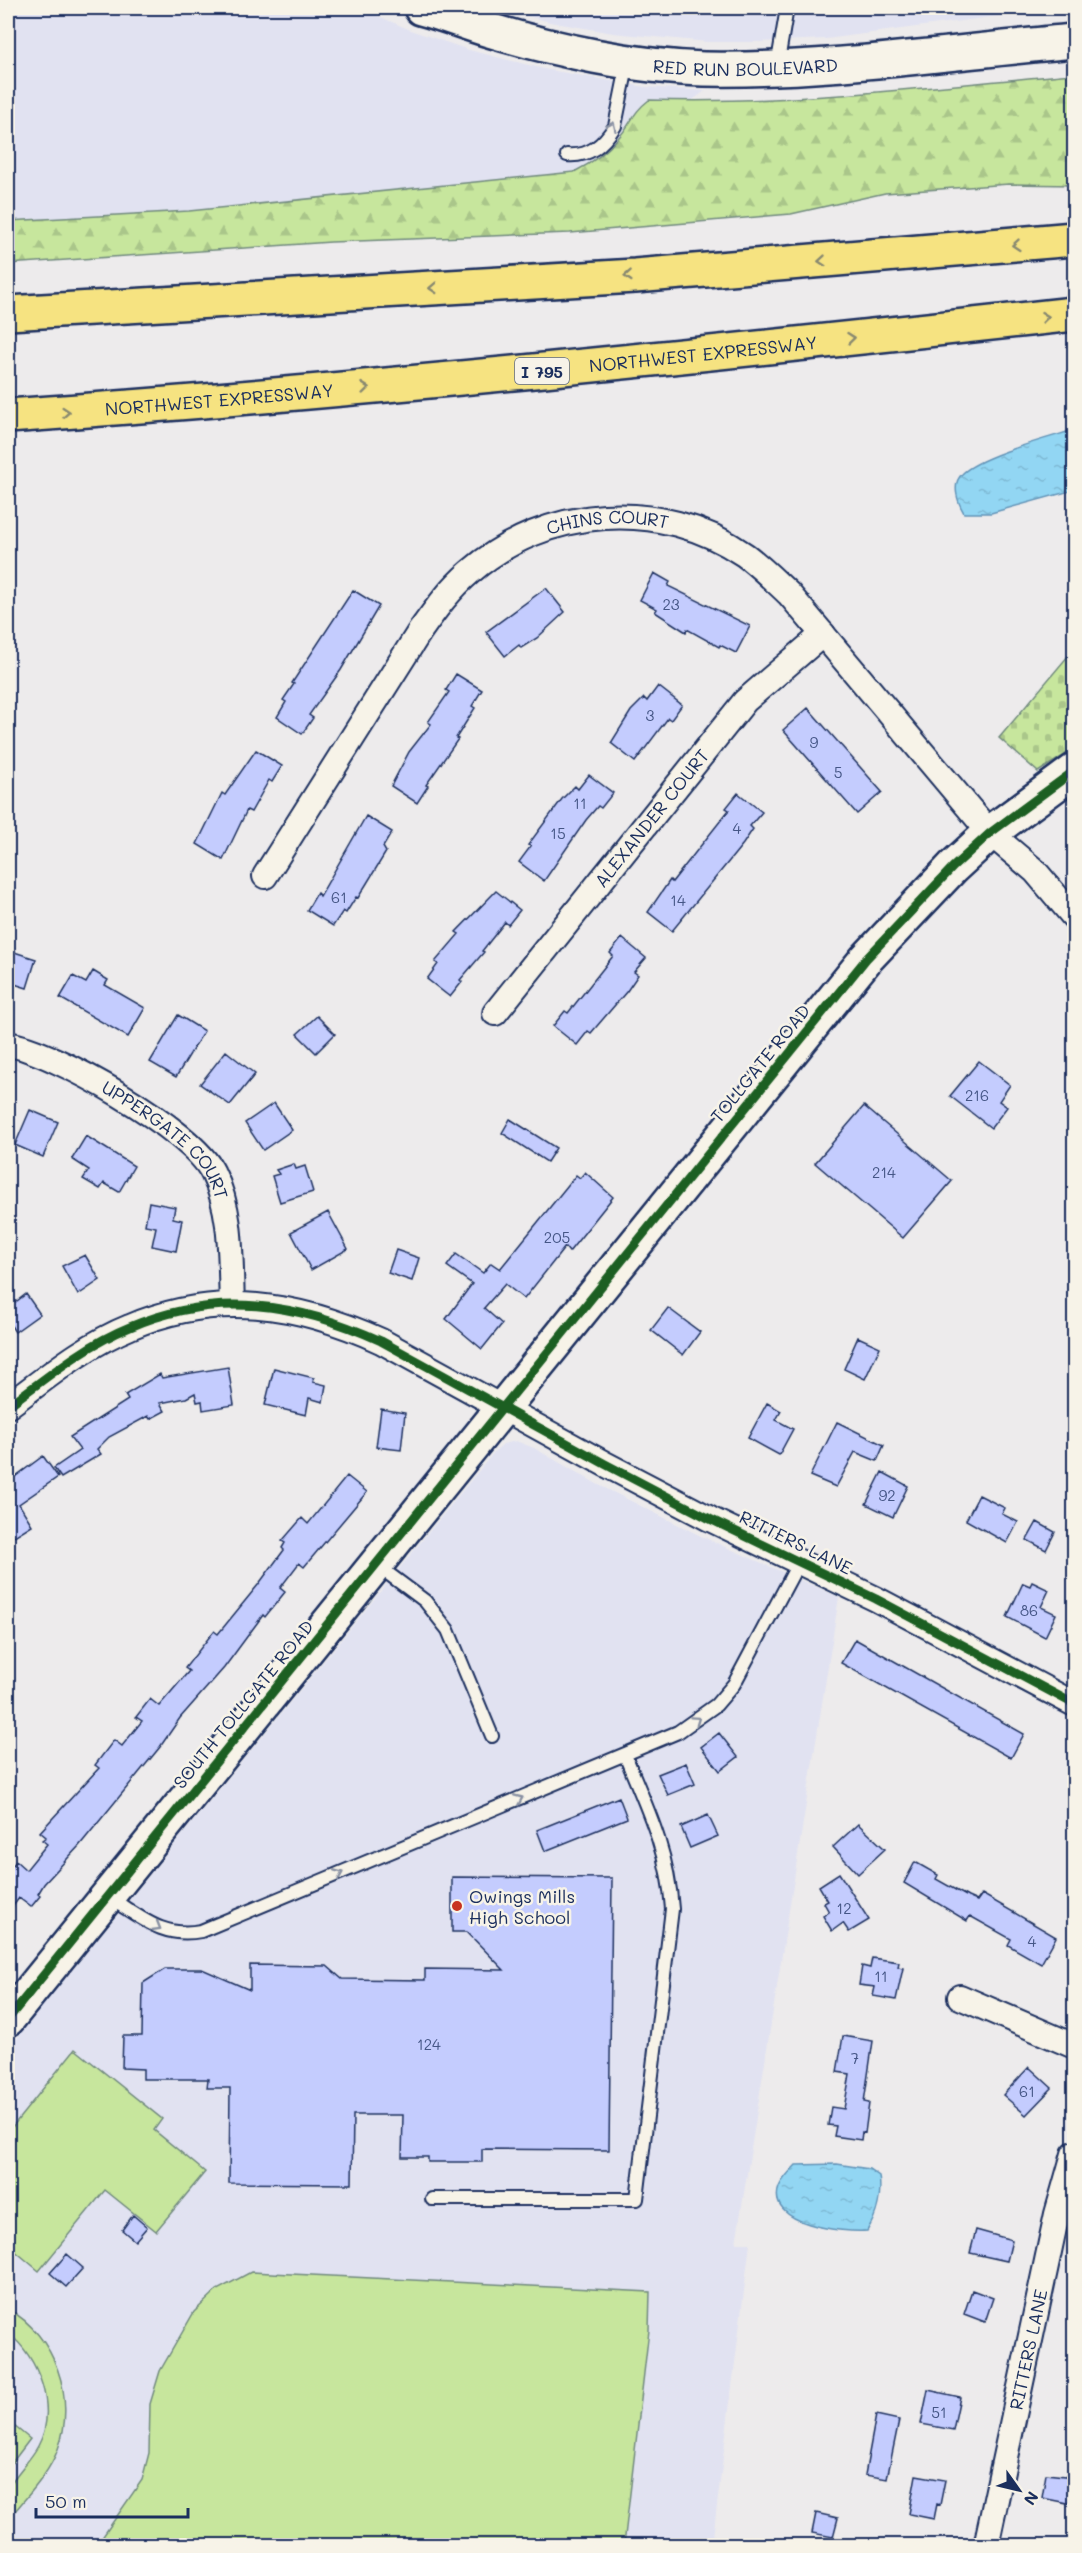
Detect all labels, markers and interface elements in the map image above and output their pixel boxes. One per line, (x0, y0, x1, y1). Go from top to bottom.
street label: RED RUN BOULEVARD (652, 52, 839, 81)
one-way arrow (605, 122, 617, 133)
one-way arrow (1012, 238, 1021, 251)
one-way arrow (817, 254, 826, 267)
one-way arrow (623, 270, 632, 283)
one-way arrow (428, 281, 437, 294)
one-way arrow (1041, 311, 1050, 324)
street label: NORTHWEST EXPRESSWAY (588, 330, 819, 377)
one-way arrow (847, 332, 856, 345)
road number: I 795 (515, 358, 569, 384)
street label: NORTHWEST EXPRESSWAY (104, 378, 335, 421)
one-way arrow (360, 382, 369, 395)
one-way arrow (61, 406, 70, 419)
street label: CHINS COURT (543, 504, 671, 540)
house number: 23 (662, 594, 680, 614)
house number: 3 (646, 705, 655, 725)
house number: 9 (810, 732, 819, 752)
street label: ALEXANDER COURT (589, 744, 714, 892)
house number: 5 (834, 762, 842, 782)
house number: 11 (573, 793, 587, 813)
house number: 4 (733, 818, 742, 838)
house number: 15 (550, 823, 566, 843)
house number: 61 (331, 887, 347, 907)
house number: 14 (670, 890, 686, 910)
street label: TOLLGATE ROAD (705, 999, 815, 1127)
street label: UPPERGATE COURT (98, 1075, 234, 1202)
house number: 216 (965, 1085, 989, 1105)
house number: 214 (872, 1162, 896, 1182)
house number: 205 (544, 1227, 570, 1247)
house number: 92 (878, 1485, 896, 1505)
street label: RITTERS LANE (736, 1504, 856, 1580)
house number: 86 (1020, 1600, 1038, 1620)
street label: SOUTH TOLLGATE ROAD (167, 1615, 319, 1793)
one-way arrow (690, 1716, 701, 1727)
one-way arrow (513, 1794, 524, 1806)
one-way arrow (332, 1869, 343, 1881)
place label: Owings Mills High School (469, 1884, 575, 1929)
house number: 12 (836, 1898, 852, 1918)
marker: Owings Mills High School (450, 1899, 464, 1913)
one-way arrow (151, 1919, 161, 1931)
house number: 4 (1028, 1931, 1037, 1951)
house number: 11 (874, 1966, 888, 1986)
house number: 124 (417, 2034, 441, 2054)
house number: 7 (851, 2048, 859, 2068)
house number: 61 (1019, 2081, 1035, 2101)
street label: RITTERS LANE (1003, 2287, 1053, 2412)
house number: 51 (931, 2402, 947, 2422)
north arrow (989, 2460, 1049, 2520)
scale bar (36, 2481, 188, 2519)
text: N (1020, 2488, 1044, 2510)
text: 50 m (45, 2489, 87, 2513)

